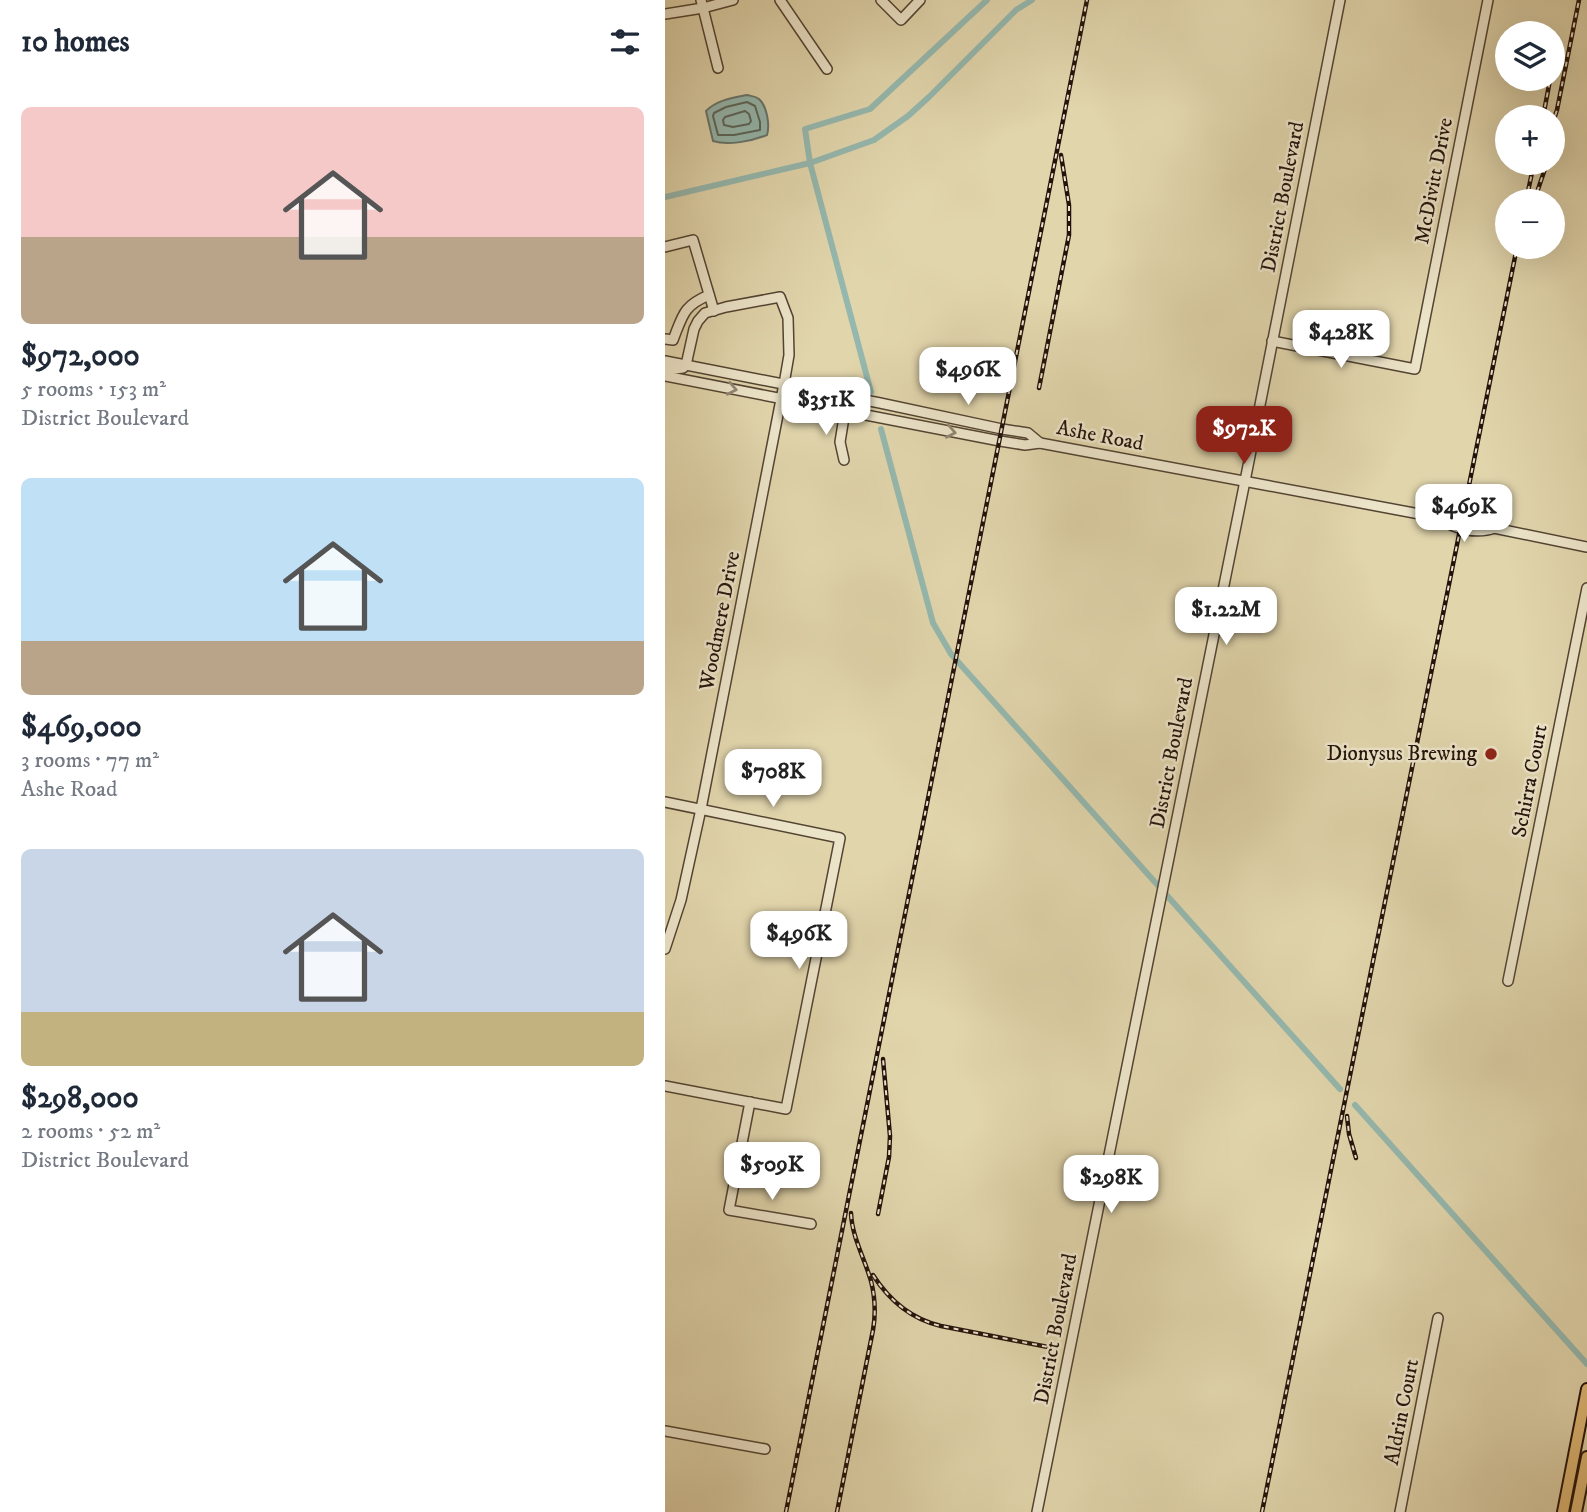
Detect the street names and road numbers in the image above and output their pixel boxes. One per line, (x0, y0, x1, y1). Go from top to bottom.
street label: McDivitt Drive (1409, 115, 1459, 246)
street label: District Boulevard (1256, 119, 1310, 275)
street label: Ashe Road (1054, 415, 1146, 457)
street label: Woodmere Drive (694, 549, 746, 694)
street label: District Boulevard (1145, 675, 1199, 831)
street label: Schirra Court (1506, 722, 1554, 840)
street label: District Boulevard (1029, 1251, 1083, 1407)
street label: Aldrin Court (1379, 1356, 1425, 1467)

